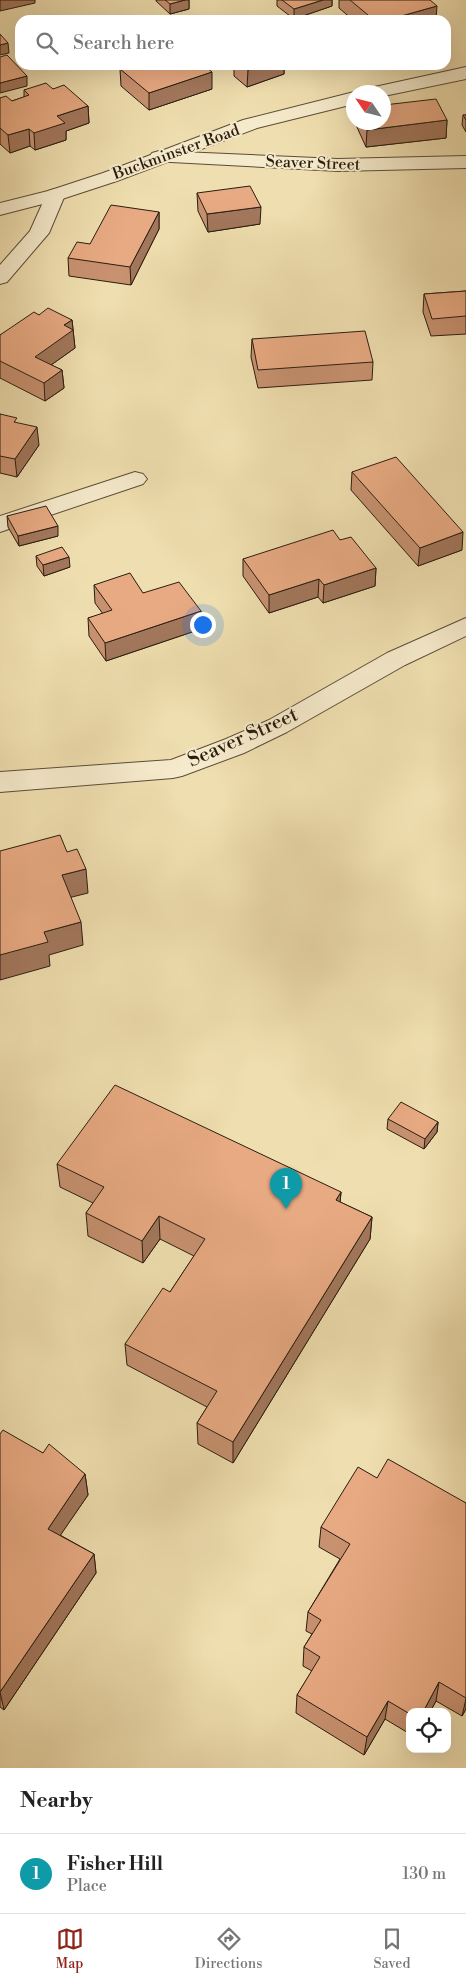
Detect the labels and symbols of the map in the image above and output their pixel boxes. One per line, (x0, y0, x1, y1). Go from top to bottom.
north arrow (346, 85, 391, 130)
street label: Buckminster Road (109, 120, 242, 185)
street label: Seaver Street (265, 151, 361, 175)
your location (190, 612, 216, 638)
street label: Seaver Street (184, 703, 302, 773)
pin: 1 (270, 1168, 302, 1209)

